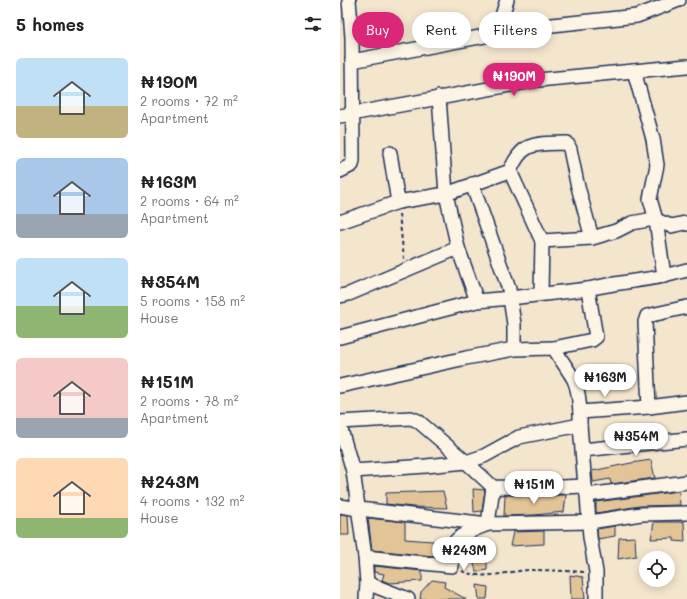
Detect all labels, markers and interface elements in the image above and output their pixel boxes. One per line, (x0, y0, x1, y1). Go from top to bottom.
chip: Buy (352, 12, 404, 48)
chip: Rent (412, 12, 471, 48)
chip: Filters (479, 12, 552, 48)
text: 5 homes (16, 13, 84, 35)
icon: filters (302, 13, 324, 35)
pin: ₦190M (486, 63, 542, 97)
text: ₦190M (492, 67, 536, 84)
text: ₦190M (140, 70, 198, 92)
icon: home (48, 74, 96, 122)
text: 2 rooms · 72 m² (140, 92, 238, 109)
text: Apartment (140, 109, 209, 126)
text: ₦163M (140, 170, 197, 192)
icon: home (48, 174, 96, 222)
text: 2 rooms · 64 m² (140, 192, 239, 209)
text: Apartment (140, 209, 209, 226)
text: ₦354M (140, 270, 200, 292)
icon: home (48, 274, 96, 322)
text: 5 rooms · 158 m² (140, 292, 245, 309)
text: House (140, 309, 178, 326)
pin: ₦163M (577, 364, 633, 398)
text: ₦163M (583, 368, 627, 385)
text: ₦151M (140, 370, 194, 392)
icon: home (48, 374, 96, 422)
text: 2 rooms · 78 m² (140, 392, 239, 409)
text: Apartment (140, 409, 209, 426)
pin: ₦354M (608, 423, 664, 457)
text: ₦354M (613, 427, 659, 444)
text: ₦243M (140, 470, 200, 492)
pin: ₦151M (506, 471, 562, 505)
icon: home (48, 474, 96, 522)
text: ₦151M (513, 475, 555, 492)
text: 4 rooms · 132 m² (140, 492, 245, 509)
text: House (140, 509, 178, 526)
pin: ₦243M (436, 537, 492, 571)
text: ₦243M (441, 541, 487, 558)
map controls (639, 551, 675, 587)
button: locate (639, 551, 675, 587)

